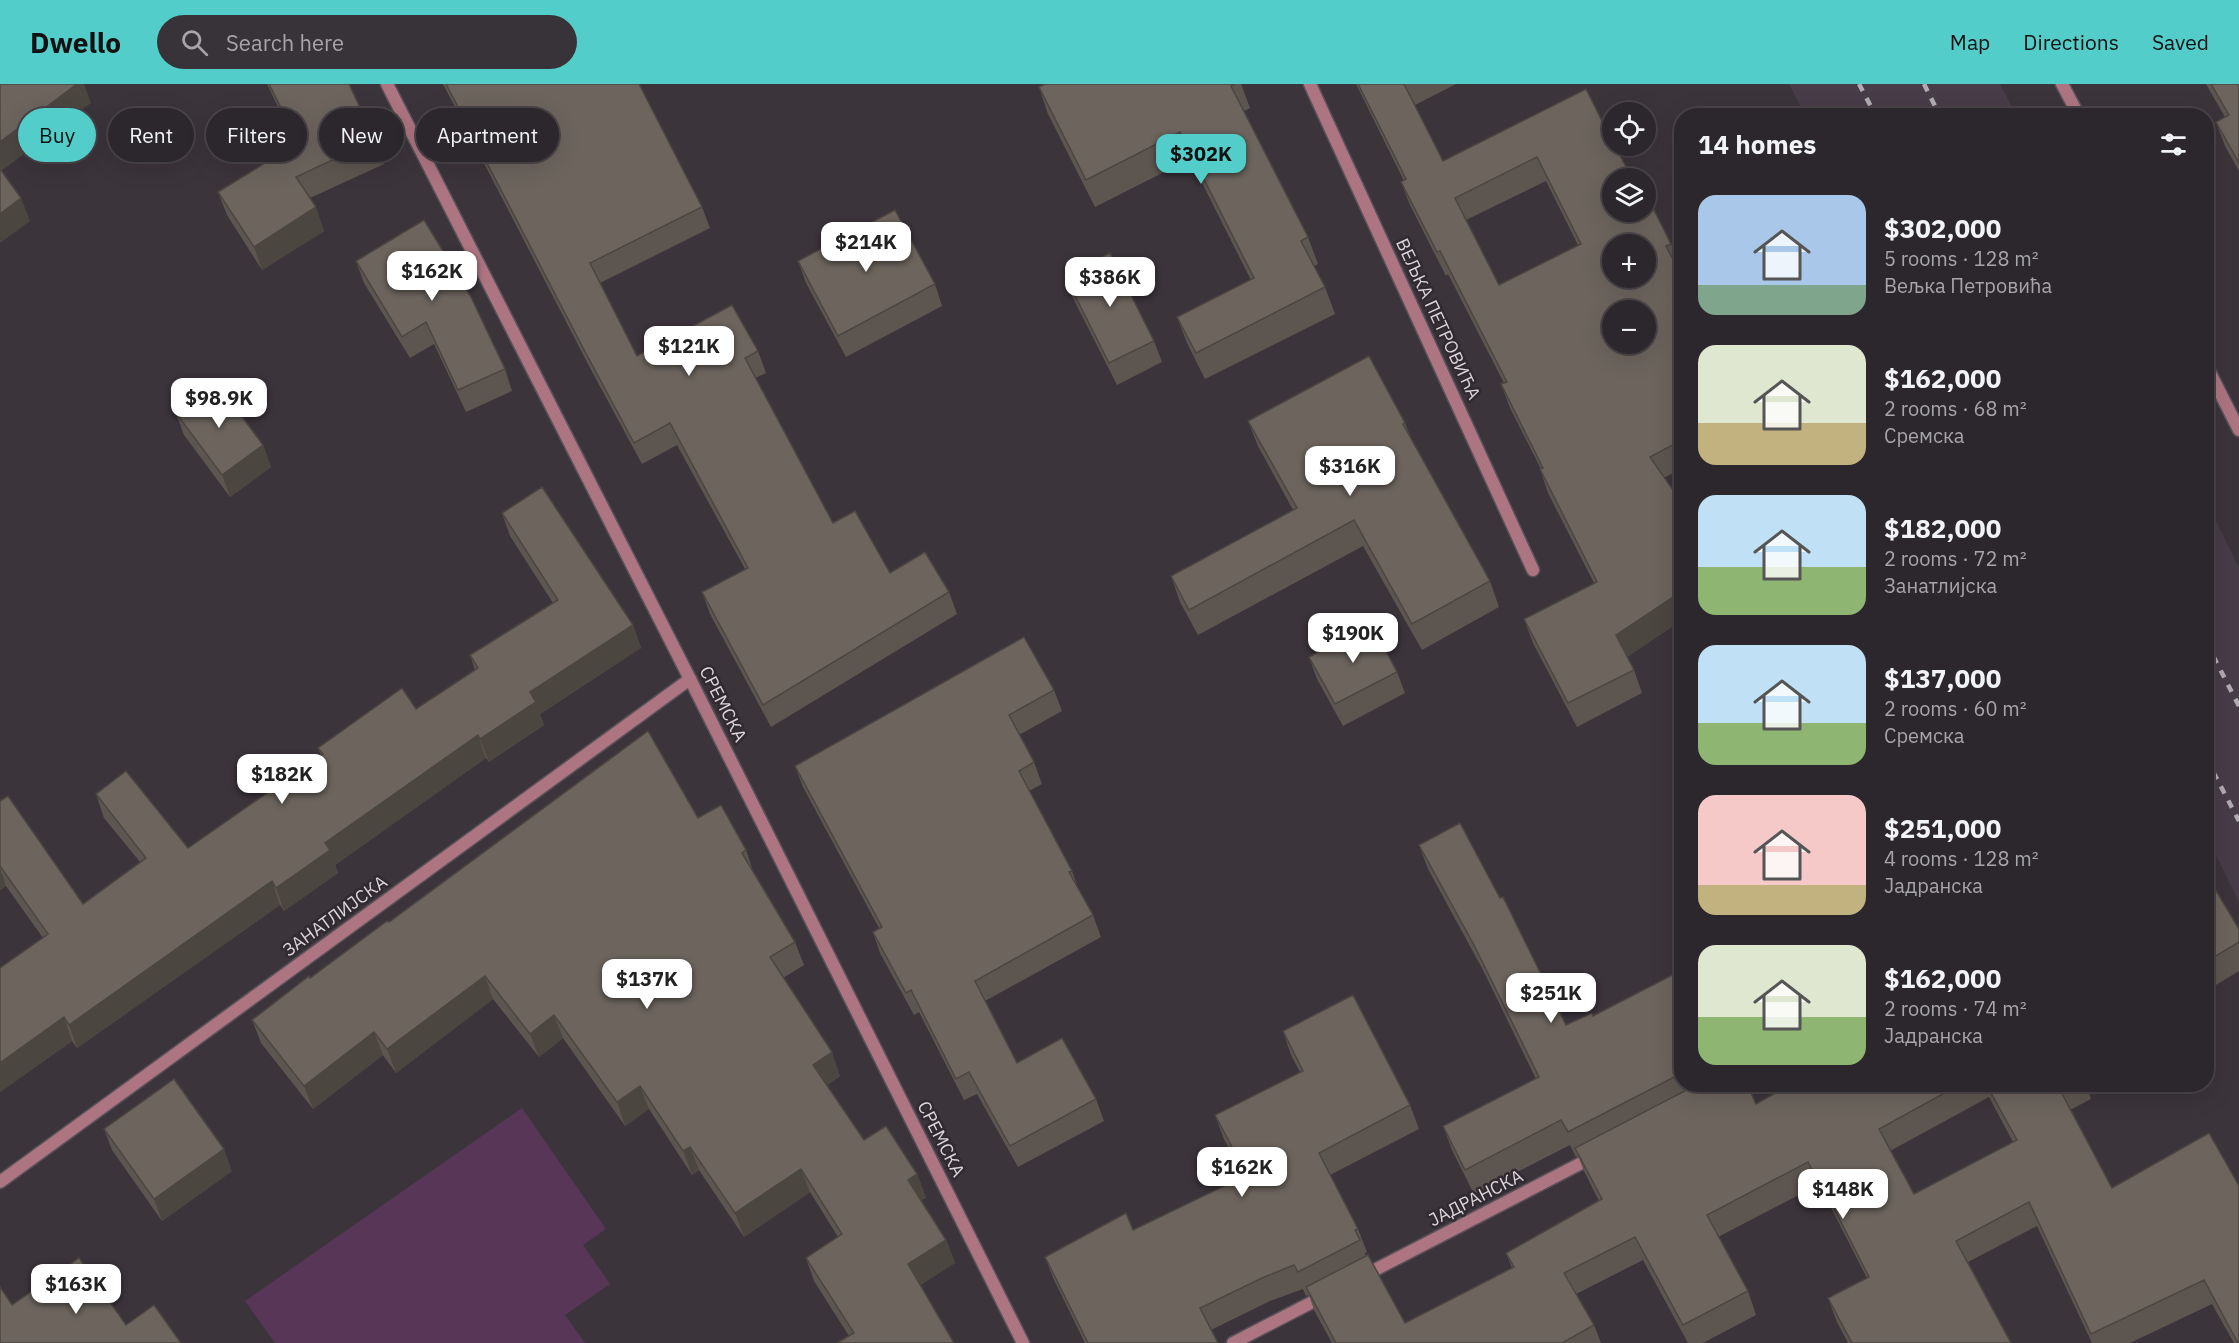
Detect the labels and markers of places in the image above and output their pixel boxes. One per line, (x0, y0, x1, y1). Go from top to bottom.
pin: $302K (1159, 134, 1243, 185)
pin: $214K (824, 222, 908, 273)
pin: $162K (390, 251, 474, 302)
pin: $386K (1068, 257, 1152, 308)
pin: $121K (647, 326, 731, 377)
pin: $98.9K (170, 378, 268, 429)
pin: $316K (1308, 446, 1392, 497)
pin: $190K (1311, 613, 1395, 664)
pin: $182K (240, 754, 324, 805)
pin: $137K (605, 959, 689, 1010)
pin: $251K (1509, 973, 1593, 1024)
pin: $162K (1200, 1147, 1284, 1198)
pin: $148K (1801, 1169, 1885, 1220)
pin: $163K (34, 1264, 118, 1315)

